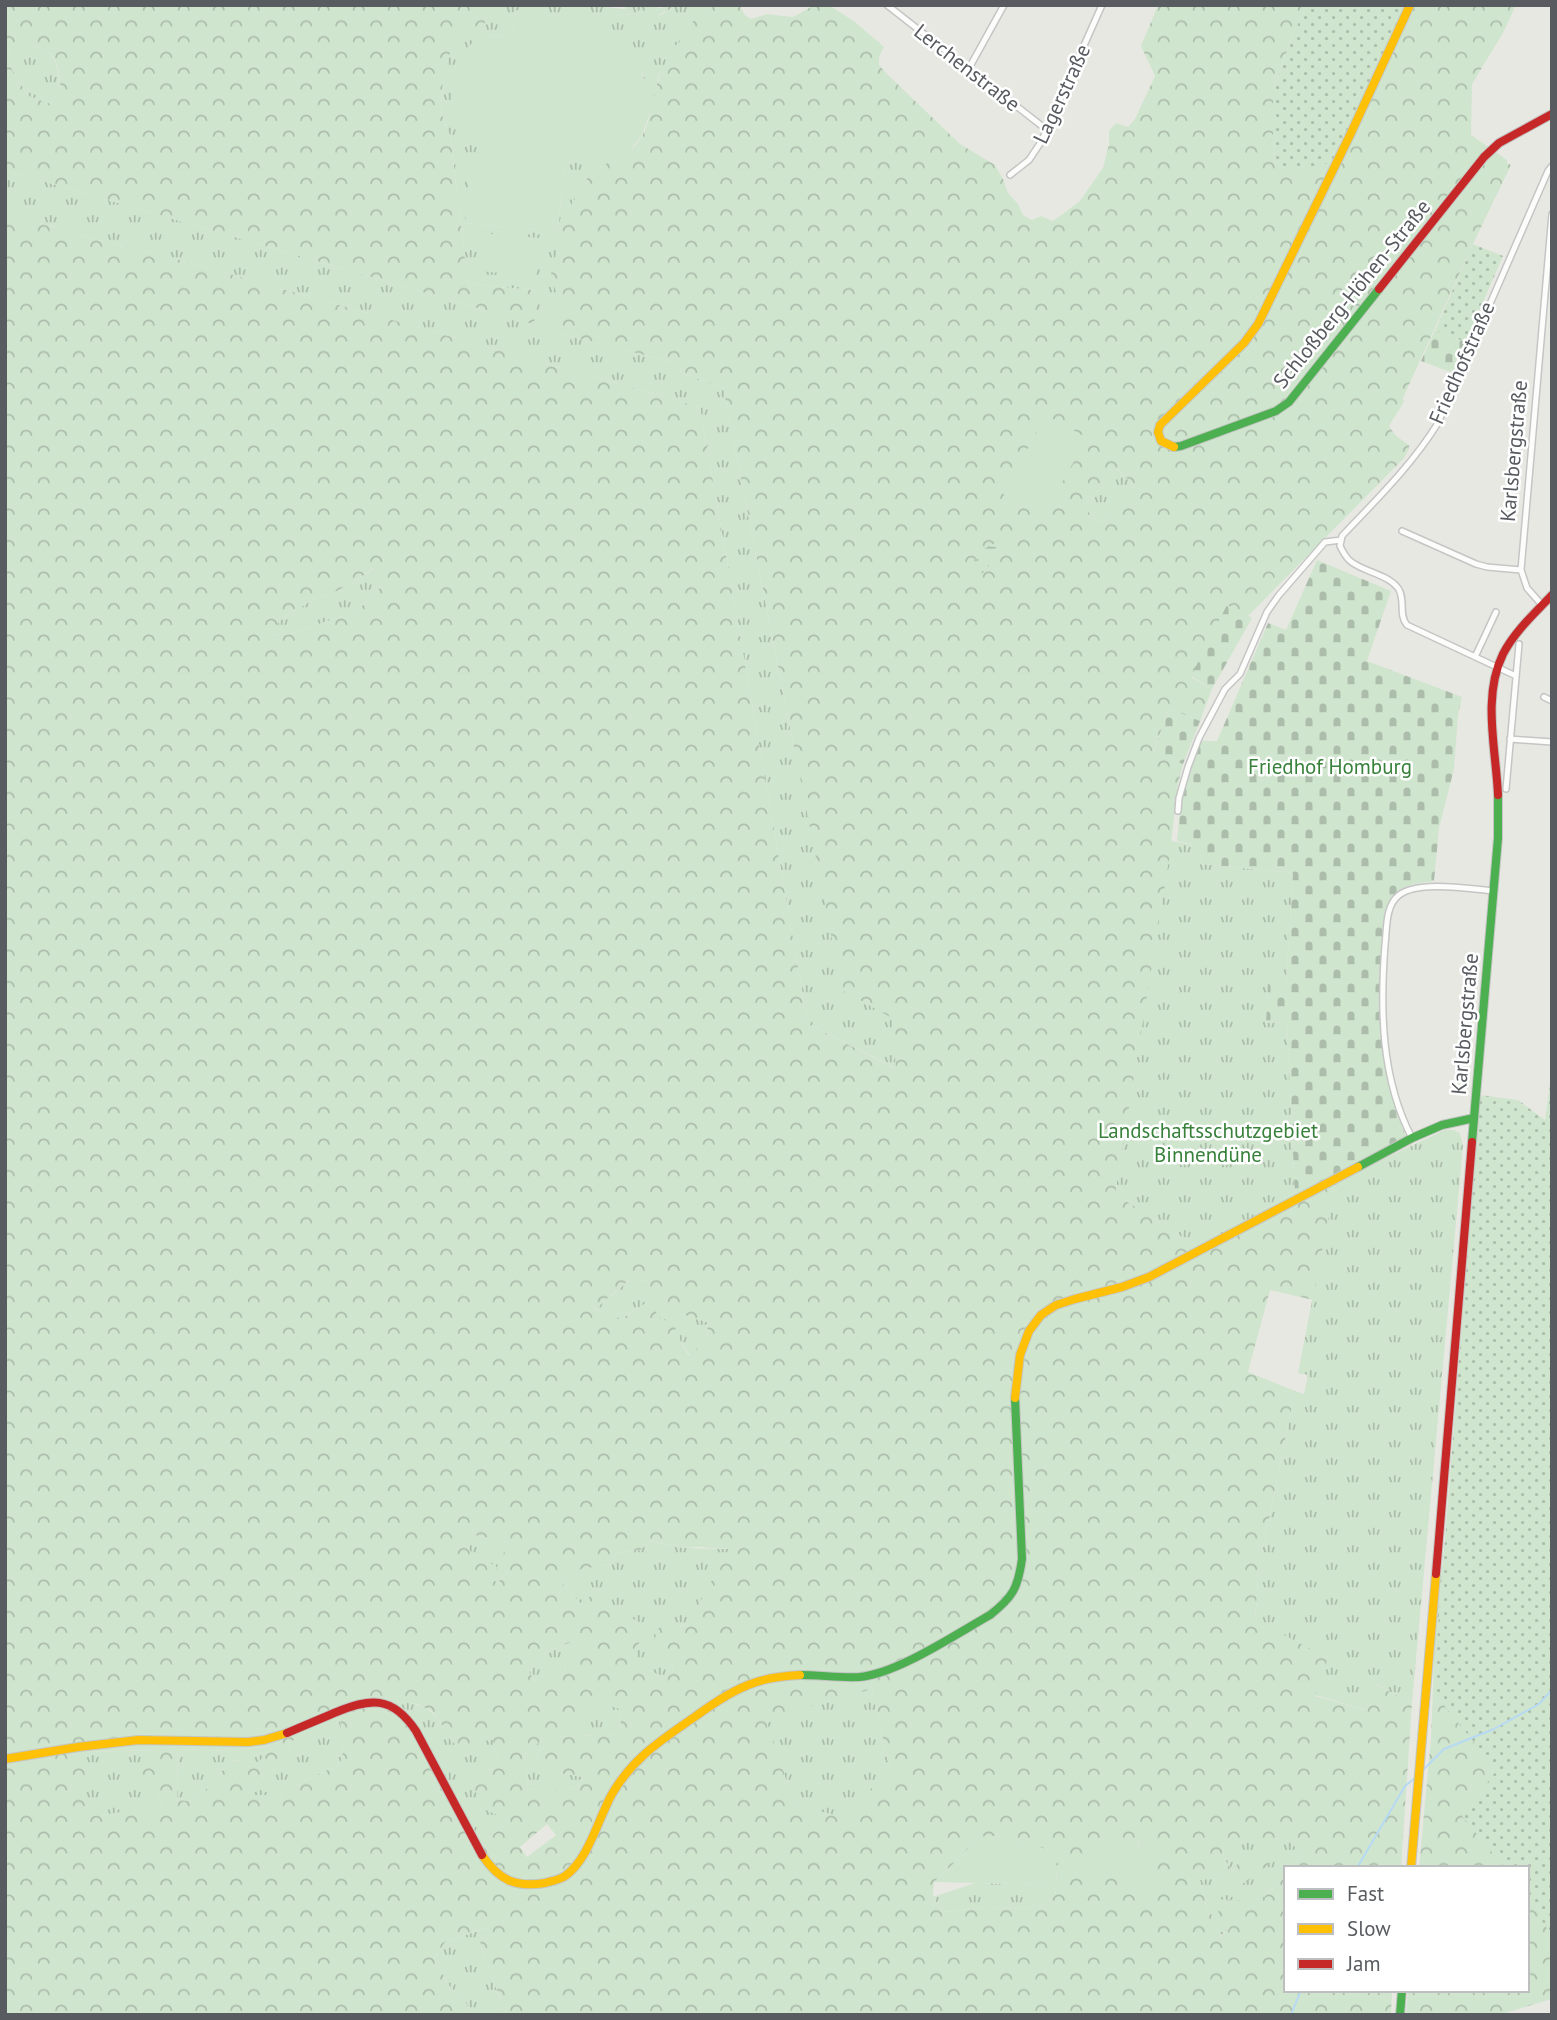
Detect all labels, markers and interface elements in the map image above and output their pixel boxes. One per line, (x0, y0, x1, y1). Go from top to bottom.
street label: Lerchenstraße (909, 18, 1026, 117)
street label: Lagerstraße (1027, 40, 1096, 148)
street label: Schloßberg-Höhen-Straße (1267, 194, 1436, 394)
street label: Friedhofstraße (1422, 297, 1501, 428)
street label: Karlsbergstraße (1494, 379, 1533, 523)
park label: Friedhof Homburg (1248, 753, 1412, 780)
street label: Karlsbergstraße (1445, 952, 1484, 1096)
park label: Landschaftsschutzgebiet Binnendüne (1098, 1117, 1318, 1168)
legend (1284, 1866, 1529, 1992)
text: Fast (1347, 1880, 1384, 1907)
text: Slow (1347, 1915, 1391, 1942)
text: Jam (1346, 1950, 1381, 1977)

